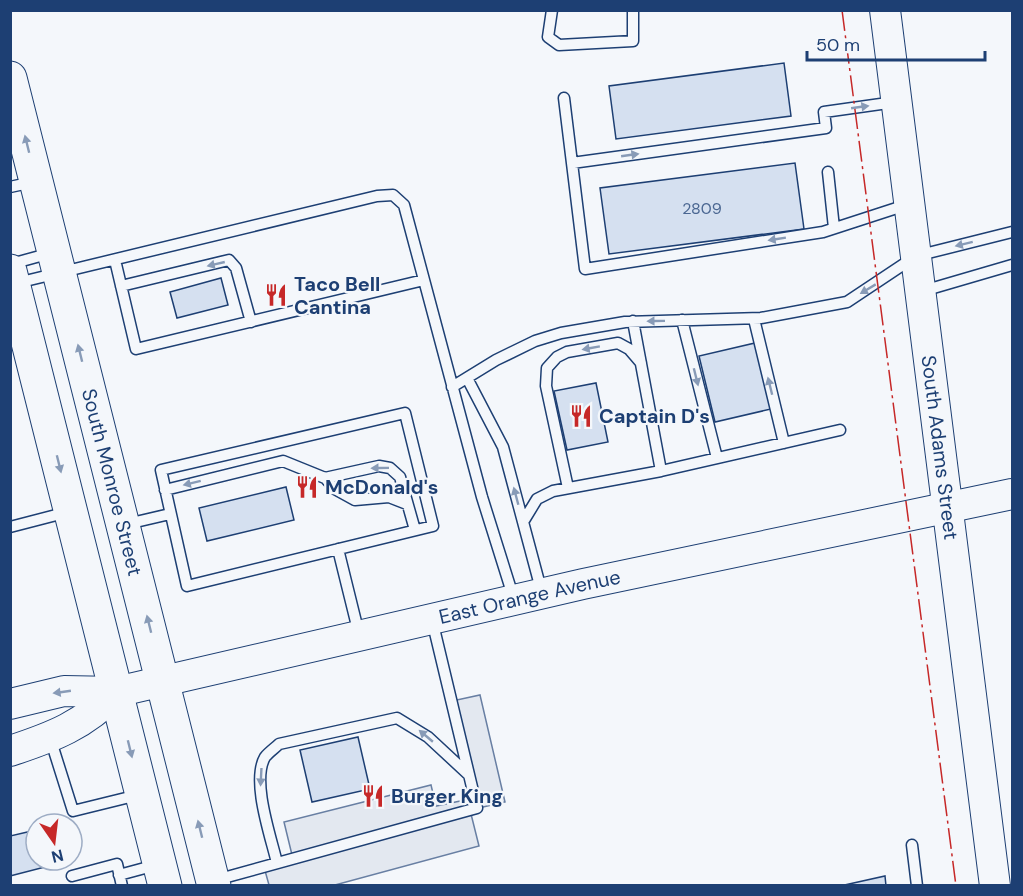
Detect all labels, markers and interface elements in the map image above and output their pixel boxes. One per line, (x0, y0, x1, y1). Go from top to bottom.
scale bar (807, 24, 986, 62)
text: 50 m (816, 33, 860, 57)
one-way arrow (851, 102, 870, 112)
one-way arrow (22, 135, 32, 153)
one-way arrow (621, 150, 640, 159)
house number: 2809 (682, 198, 722, 219)
one-way arrow (767, 235, 786, 244)
one-way arrow (955, 240, 973, 250)
one-way arrow (207, 259, 225, 269)
place label: Taco Bell Cantina (294, 271, 380, 320)
restaurant icon: Taco Bell Cantina (263, 282, 289, 308)
one-way arrow (860, 284, 876, 295)
one-way arrow (647, 316, 666, 326)
one-way arrow (75, 344, 85, 363)
one-way arrow (581, 344, 600, 353)
street label: South Adams Street (915, 354, 964, 541)
one-way arrow (692, 368, 702, 386)
one-way arrow (765, 377, 775, 395)
street label: South Monroe Street (76, 386, 148, 579)
restaurant icon: Captain D's (568, 403, 594, 429)
place label: Captain D's (599, 403, 710, 429)
one-way arrow (54, 455, 64, 473)
one-way arrow (370, 463, 389, 473)
restaurant icon: McDonald's (294, 474, 320, 500)
place label: McDonald's (325, 474, 438, 500)
one-way arrow (183, 478, 201, 488)
one-way arrow (511, 487, 520, 505)
street label: East Orange Avenue (436, 563, 623, 630)
one-way arrow (143, 615, 153, 633)
one-way arrow (53, 688, 72, 697)
one-way arrow (418, 729, 434, 742)
one-way arrow (126, 740, 136, 758)
one-way arrow (256, 768, 265, 787)
restaurant icon: Burger King (360, 783, 386, 809)
place label: Burger King (391, 783, 503, 809)
north arrow (24, 812, 84, 872)
one-way arrow (194, 820, 204, 838)
text: N (49, 844, 66, 868)

